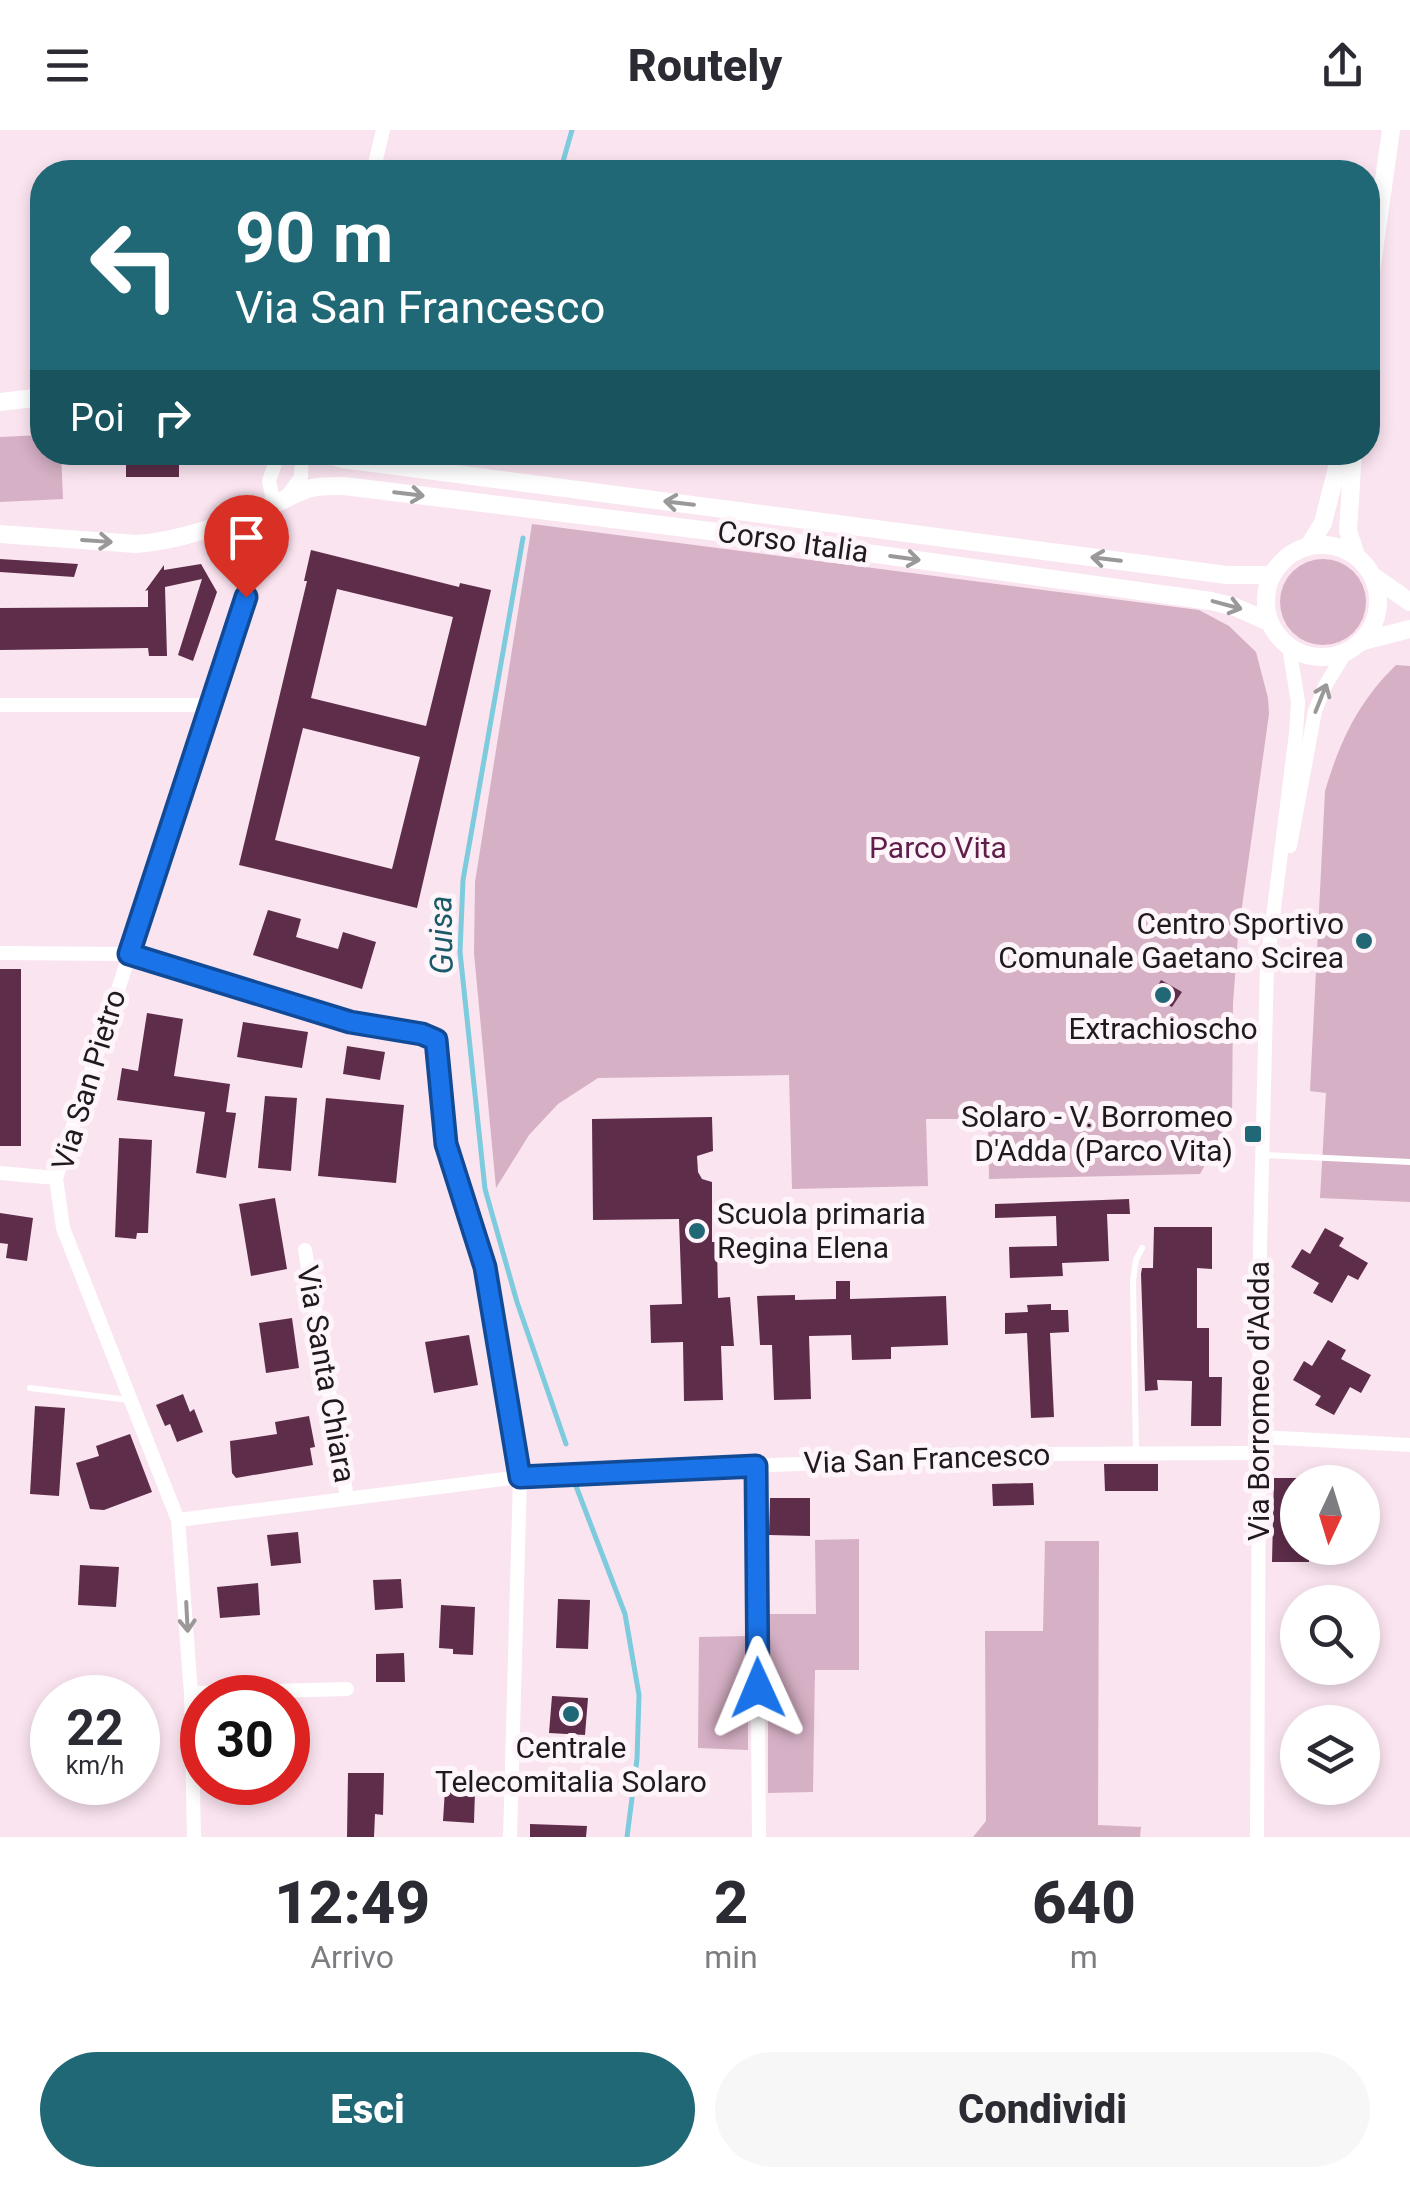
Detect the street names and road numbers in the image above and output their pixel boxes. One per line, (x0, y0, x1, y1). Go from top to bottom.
street label: Corso Italia (715, 514, 871, 569)
street label: Via San Pietro (44, 985, 133, 1174)
street label: Via Borromeo d'Adda (1241, 1261, 1276, 1541)
street label: Via Santa Chiara (290, 1263, 363, 1485)
street label: Via San Francesco (803, 1437, 1051, 1480)

